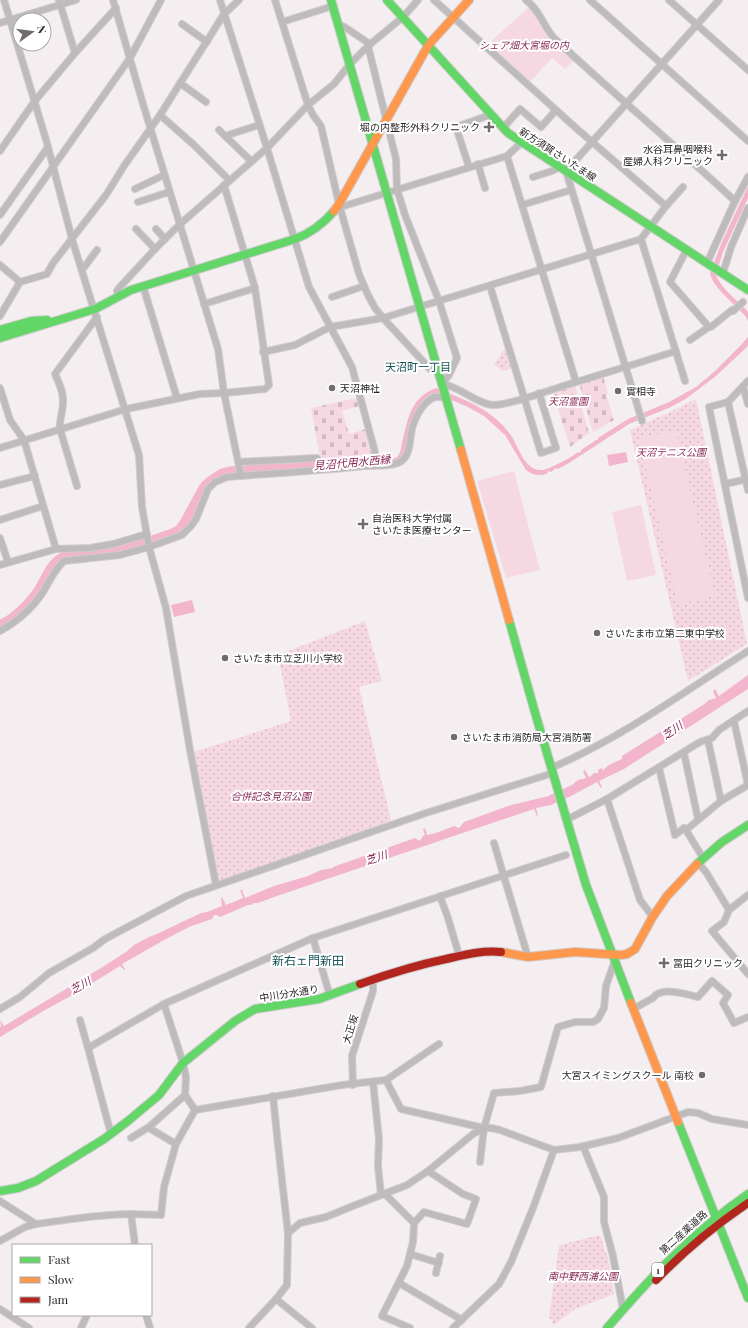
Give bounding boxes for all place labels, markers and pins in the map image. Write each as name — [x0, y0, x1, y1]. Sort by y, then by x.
place label: 堀の内整形外科クリニック — [360, 120, 480, 134]
marker: 堀の内整形外科クリニック — [483, 121, 495, 133]
place label: 水谷耳鼻咽喉科 産婦人科クリニック — [623, 142, 713, 168]
marker: 水谷耳鼻咽喉科 産婦人科クリニック — [716, 149, 728, 161]
place label: 天沼神社 — [340, 381, 380, 395]
marker: 天沼神社 — [327, 383, 337, 393]
place label: 實相寺 — [626, 384, 656, 398]
marker: 實相寺 — [613, 386, 623, 396]
place label: 自治医科大学付属 さいたま医療センター — [372, 511, 472, 537]
marker: 自治医科大学付属 さいたま医療センター — [357, 518, 369, 530]
place label: さいたま市立第二東中学校 — [605, 626, 725, 640]
marker: さいたま市立第二東中学校 — [592, 628, 602, 638]
place label: さいたま市立芝川小学校 — [233, 651, 343, 665]
marker: さいたま市立芝川小学校 — [220, 653, 230, 663]
place label: さいたま市消防局大宮消防署 — [462, 730, 592, 744]
marker: さいたま市消防局大宮消防署 — [449, 732, 459, 742]
place label: 冨田クリニック — [673, 956, 743, 970]
marker: 冨田クリニック — [658, 957, 670, 969]
place label: 大宮スイミングスクール 南校 — [562, 1068, 694, 1082]
marker: 大宮スイミングスクール 南校 — [697, 1070, 707, 1080]

